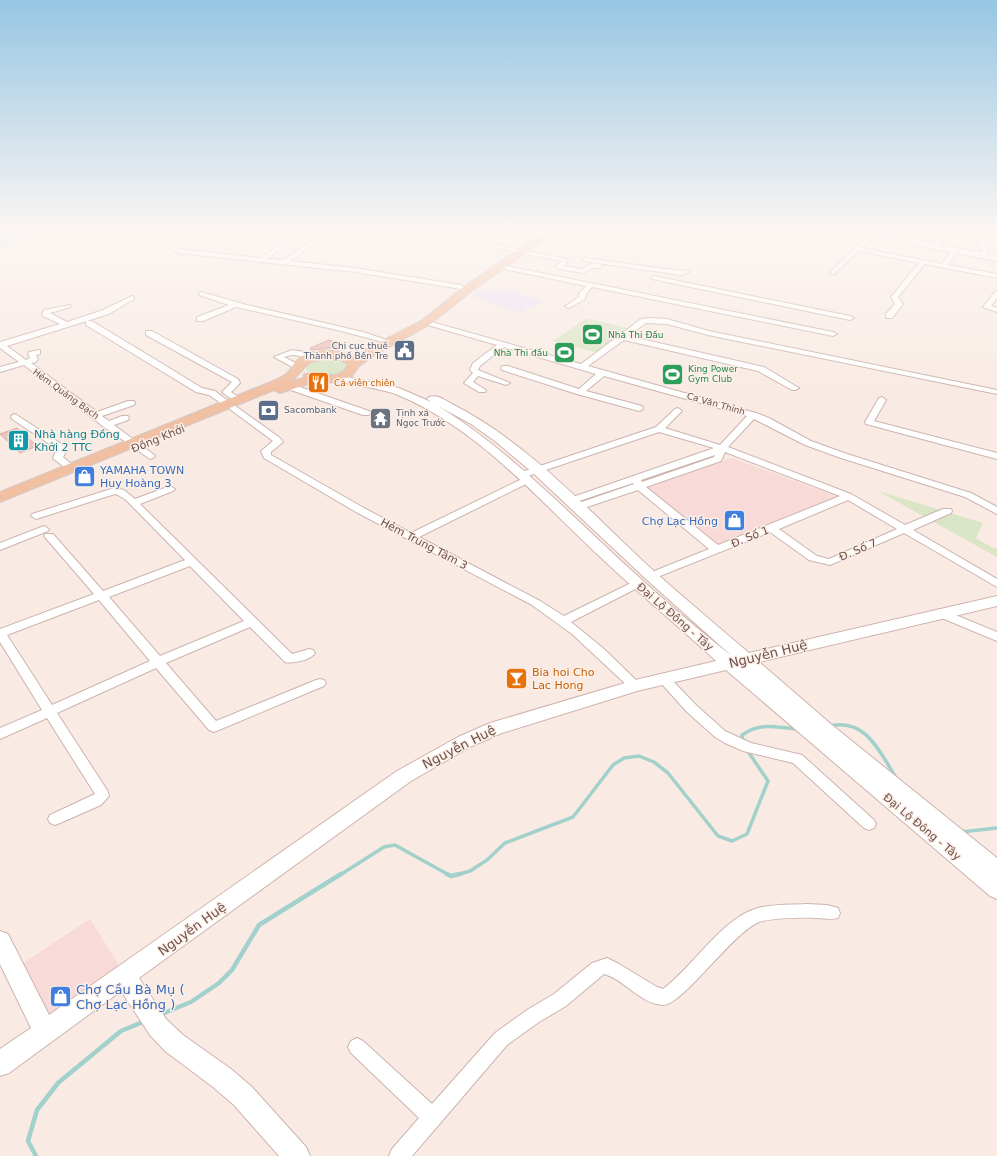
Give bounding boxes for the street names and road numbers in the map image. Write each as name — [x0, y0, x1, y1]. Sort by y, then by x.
street label: Hẻm Quảng Bạch — [31, 367, 101, 422]
street label: Ca Văn Thỉnh — [686, 391, 746, 417]
street label: Đồng Khởi — [129, 422, 187, 456]
street label: Hẻm Trung Tâm 3 — [378, 516, 470, 572]
street label: Đ. Số 1 — [729, 524, 771, 550]
street label: Đ. Số 7 — [837, 536, 879, 564]
street label: Đại Lộ Đông - Tây — [634, 580, 716, 654]
street label: Nguyễn Huệ — [727, 637, 809, 671]
street label: Nguyễn Huệ — [420, 722, 498, 772]
street label: Đại Lộ Đông - Tây — [881, 791, 964, 863]
street label: Nguyễn Huệ — [155, 899, 229, 959]

